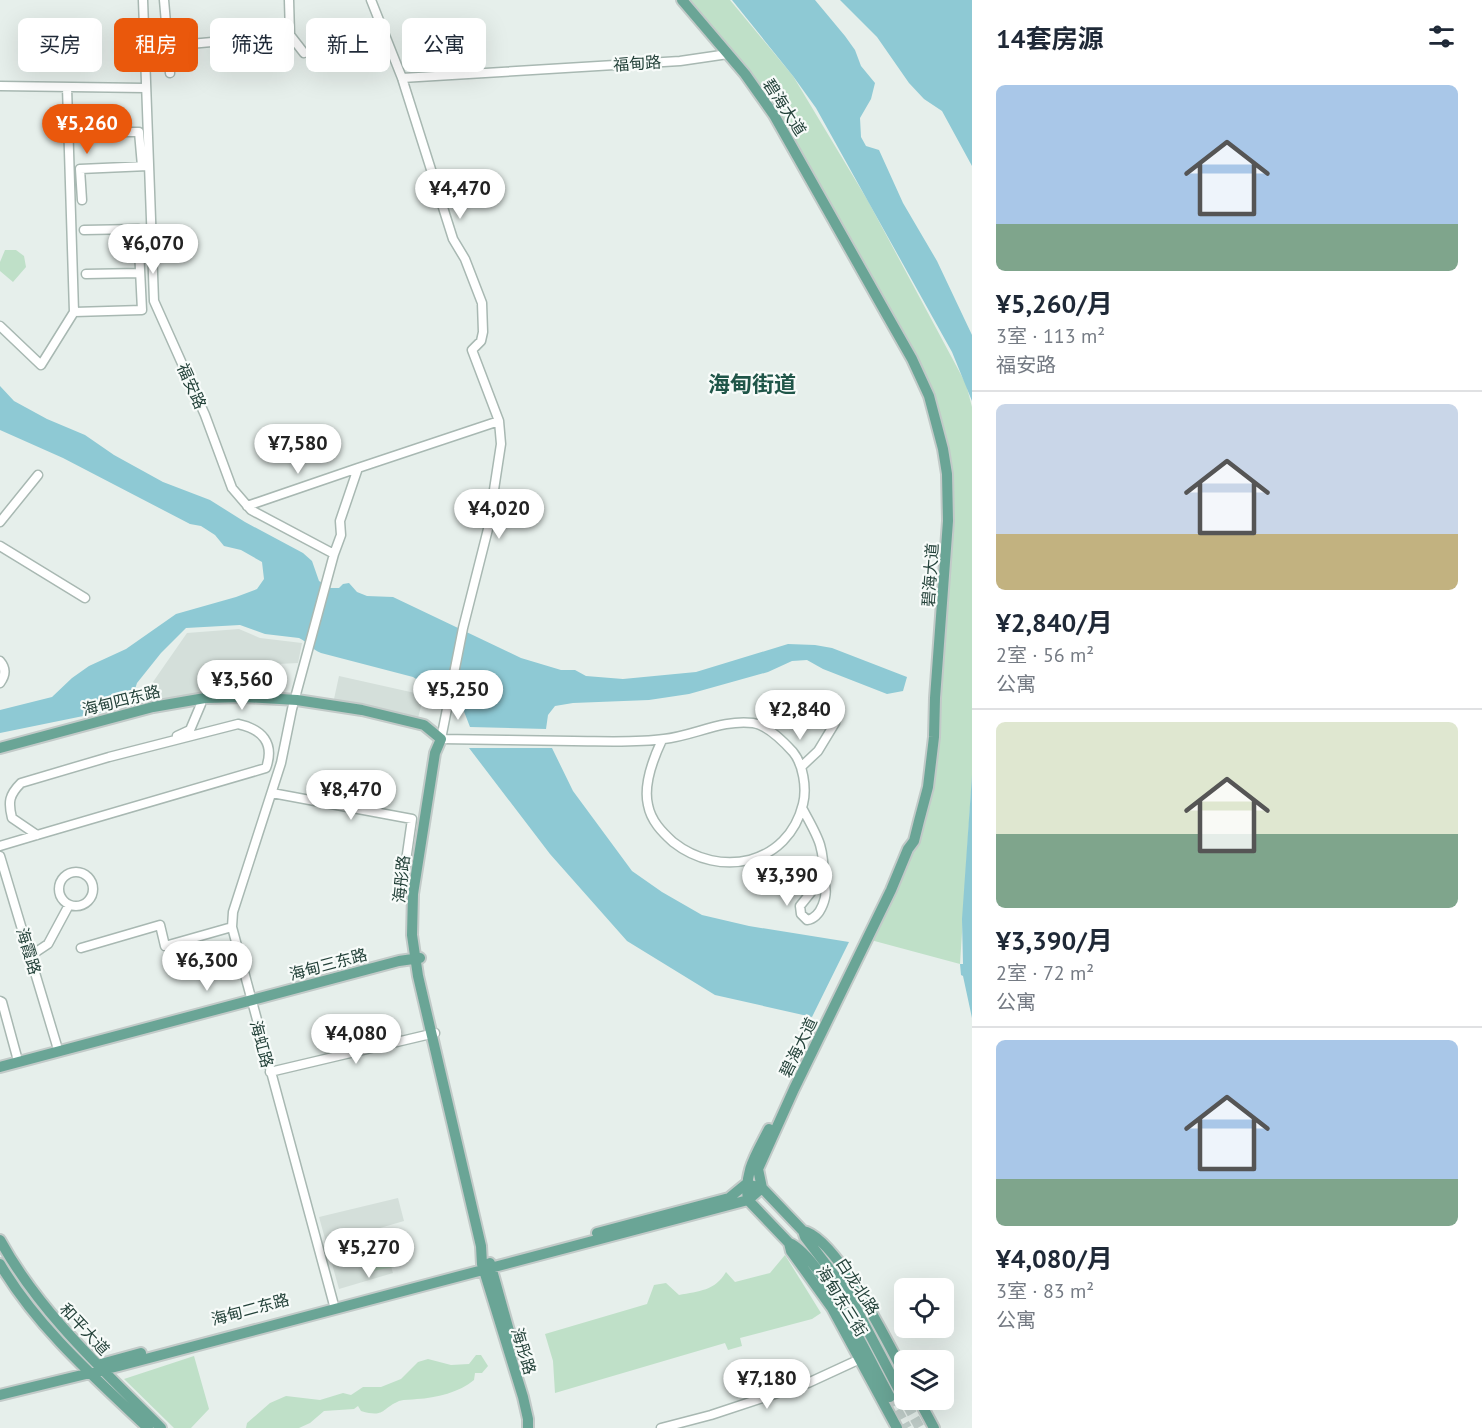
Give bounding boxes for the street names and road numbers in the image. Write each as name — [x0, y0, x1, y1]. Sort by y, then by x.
street label: 福甸路 — [612, 51, 662, 75]
street label: 碧海大道 — [759, 75, 811, 139]
street label: 福安路 — [173, 360, 211, 412]
street label: 碧海大道 — [918, 542, 942, 608]
street label: 海甸四东路 — [80, 681, 162, 719]
street label: 海彤路 — [389, 854, 413, 904]
street label: 海霞路 — [12, 925, 46, 977]
street label: 海甸三东路 — [287, 944, 369, 984]
street label: 碧海大道 — [775, 1014, 821, 1080]
street label: 海虹路 — [246, 1018, 278, 1070]
street label: 白龙北路 — [832, 1254, 884, 1318]
street label: 海甸东三街 — [812, 1262, 872, 1340]
street label: 海甸二东路 — [209, 1289, 291, 1329]
street label: 和平大道 — [56, 1299, 114, 1359]
street label: 海彤路 — [507, 1325, 541, 1377]

